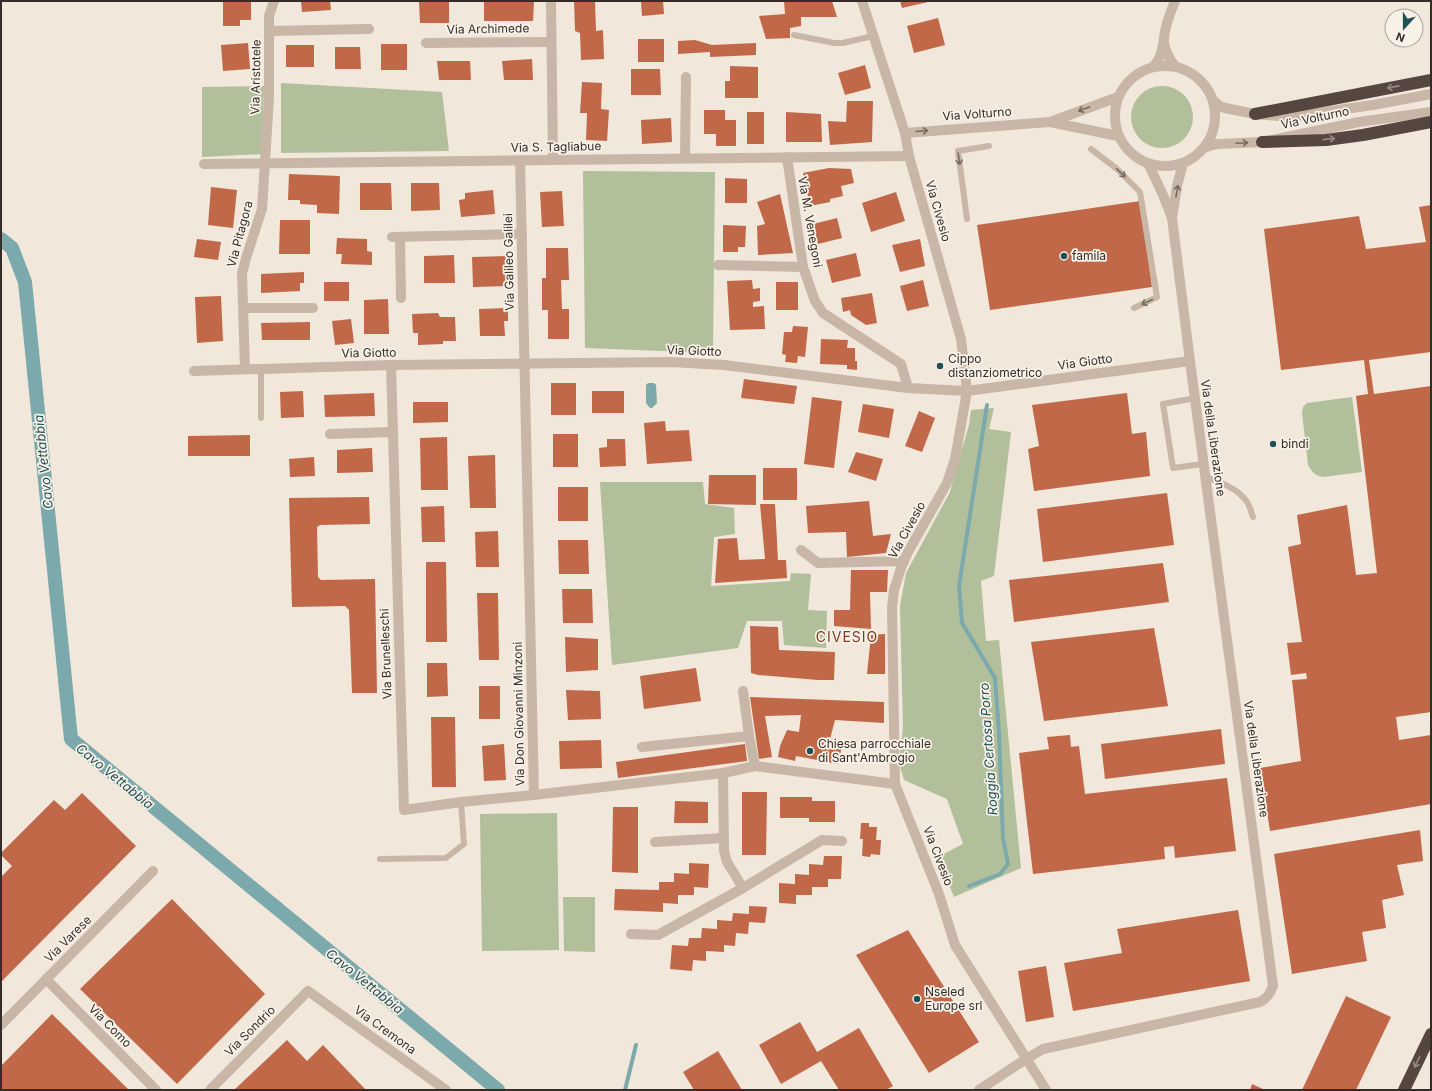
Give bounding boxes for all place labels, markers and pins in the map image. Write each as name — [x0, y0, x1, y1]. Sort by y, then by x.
place label: famila — [1072, 248, 1106, 263]
marker: famila — [1059, 251, 1069, 261]
place label: Cippo distanziometrico — [948, 351, 1042, 380]
marker: Cippo distanziometrico — [935, 361, 945, 371]
place label: bindi — [1281, 436, 1309, 451]
marker: bindi — [1268, 439, 1278, 449]
place label: Chiesa parrocchiale di Sant'Ambrogio — [818, 736, 931, 765]
marker: Chiesa parrocchiale di Sant'Ambrogio — [805, 746, 815, 756]
place label: Nseled Europe srl — [925, 984, 983, 1013]
marker: Nseled Europe srl — [912, 994, 922, 1004]

